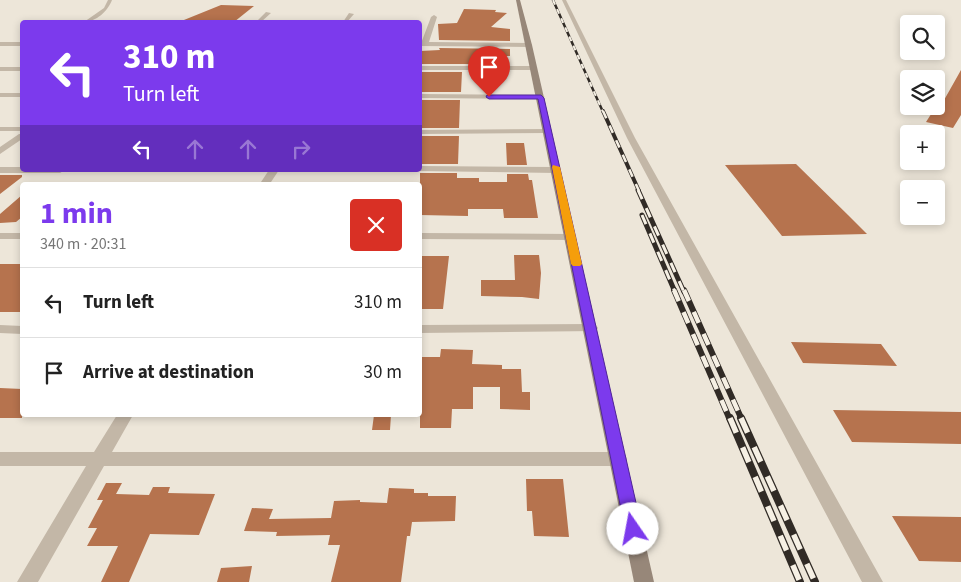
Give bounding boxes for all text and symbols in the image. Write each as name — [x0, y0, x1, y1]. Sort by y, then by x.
map controls — [900, 15, 945, 225]
button: search — [900, 15, 945, 60]
text: 310 m — [123, 32, 215, 82]
icon: left — [40, 40, 105, 105]
pin — [468, 46, 510, 97]
icon: arrive — [475, 53, 503, 81]
button: layers — [900, 70, 945, 115]
text: Turn left — [123, 78, 199, 110]
button: + — [900, 125, 945, 170]
icon: left — [128, 135, 156, 163]
icon: ahead — [181, 135, 209, 163]
icon: ahead — [234, 135, 262, 163]
icon: right — [287, 135, 315, 163]
button: − — [900, 180, 945, 225]
text: 1 min — [40, 192, 113, 235]
button: close — [350, 199, 402, 251]
text: 340 m · 20:31 — [40, 233, 127, 255]
icon: left — [40, 289, 68, 317]
text: Turn left — [83, 289, 154, 316]
text: 310 m — [354, 289, 402, 316]
icon: arrive — [40, 359, 68, 387]
text: Arrive at destination — [83, 359, 254, 386]
text: 30 m — [364, 359, 402, 386]
position arrow — [606, 502, 658, 554]

